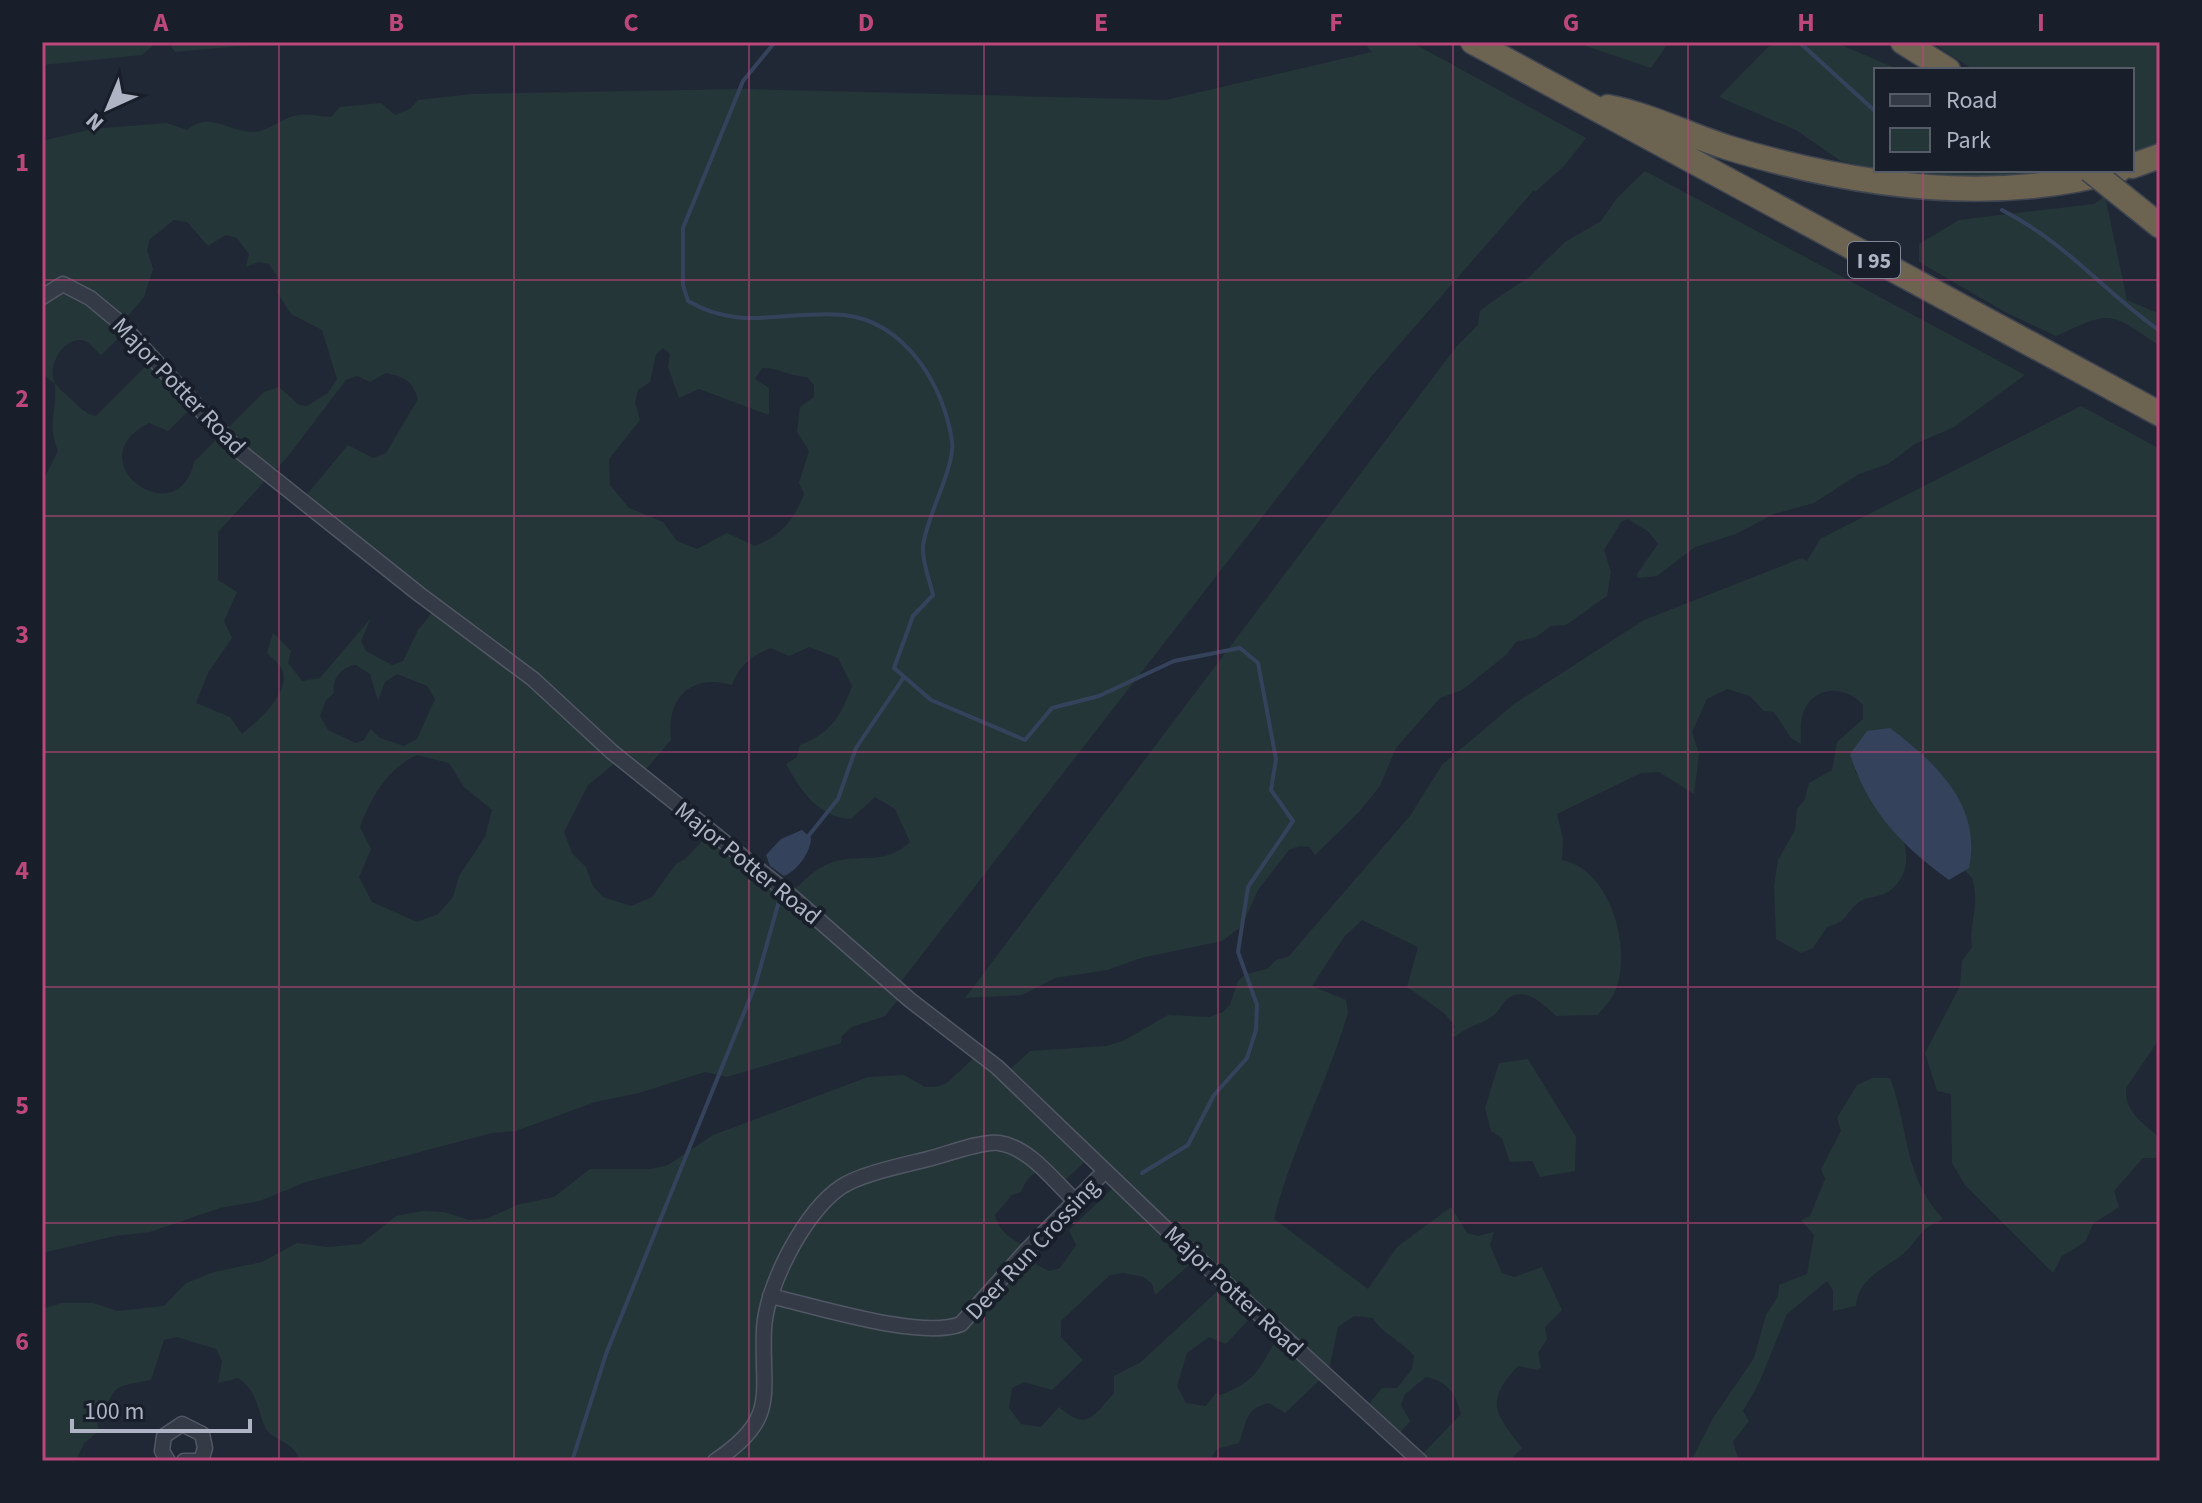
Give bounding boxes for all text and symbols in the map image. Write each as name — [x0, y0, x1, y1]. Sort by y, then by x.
text: A — [153, 4, 170, 41]
text: B — [388, 4, 404, 41]
text: C — [623, 4, 639, 41]
text: D — [858, 4, 874, 41]
text: E — [1094, 4, 1108, 41]
text: F — [1329, 4, 1343, 41]
text: G — [1563, 4, 1579, 41]
text: H — [1797, 4, 1815, 41]
text: I — [2037, 4, 2045, 41]
north arrow — [68, 68, 148, 148]
legend — [1874, 68, 2134, 172]
text: Road — [1946, 83, 1998, 118]
text: N — [78, 105, 111, 138]
text: Park — [1946, 123, 1991, 158]
text: 1 — [15, 144, 29, 181]
road number: I 95 — [1848, 242, 1900, 278]
street label: Major Potter Road — [104, 310, 253, 463]
text: 2 — [15, 380, 29, 417]
text: 3 — [15, 616, 29, 653]
street label: Major Potter Road — [667, 793, 828, 933]
text: 4 — [15, 852, 29, 889]
text: 5 — [15, 1087, 29, 1124]
street label: Deer Run Crossing — [957, 1171, 1107, 1328]
street label: Major Potter Road — [1156, 1217, 1311, 1365]
text: 6 — [15, 1323, 29, 1360]
scale bar — [72, 1383, 250, 1433]
text: 100 m — [84, 1394, 144, 1429]

